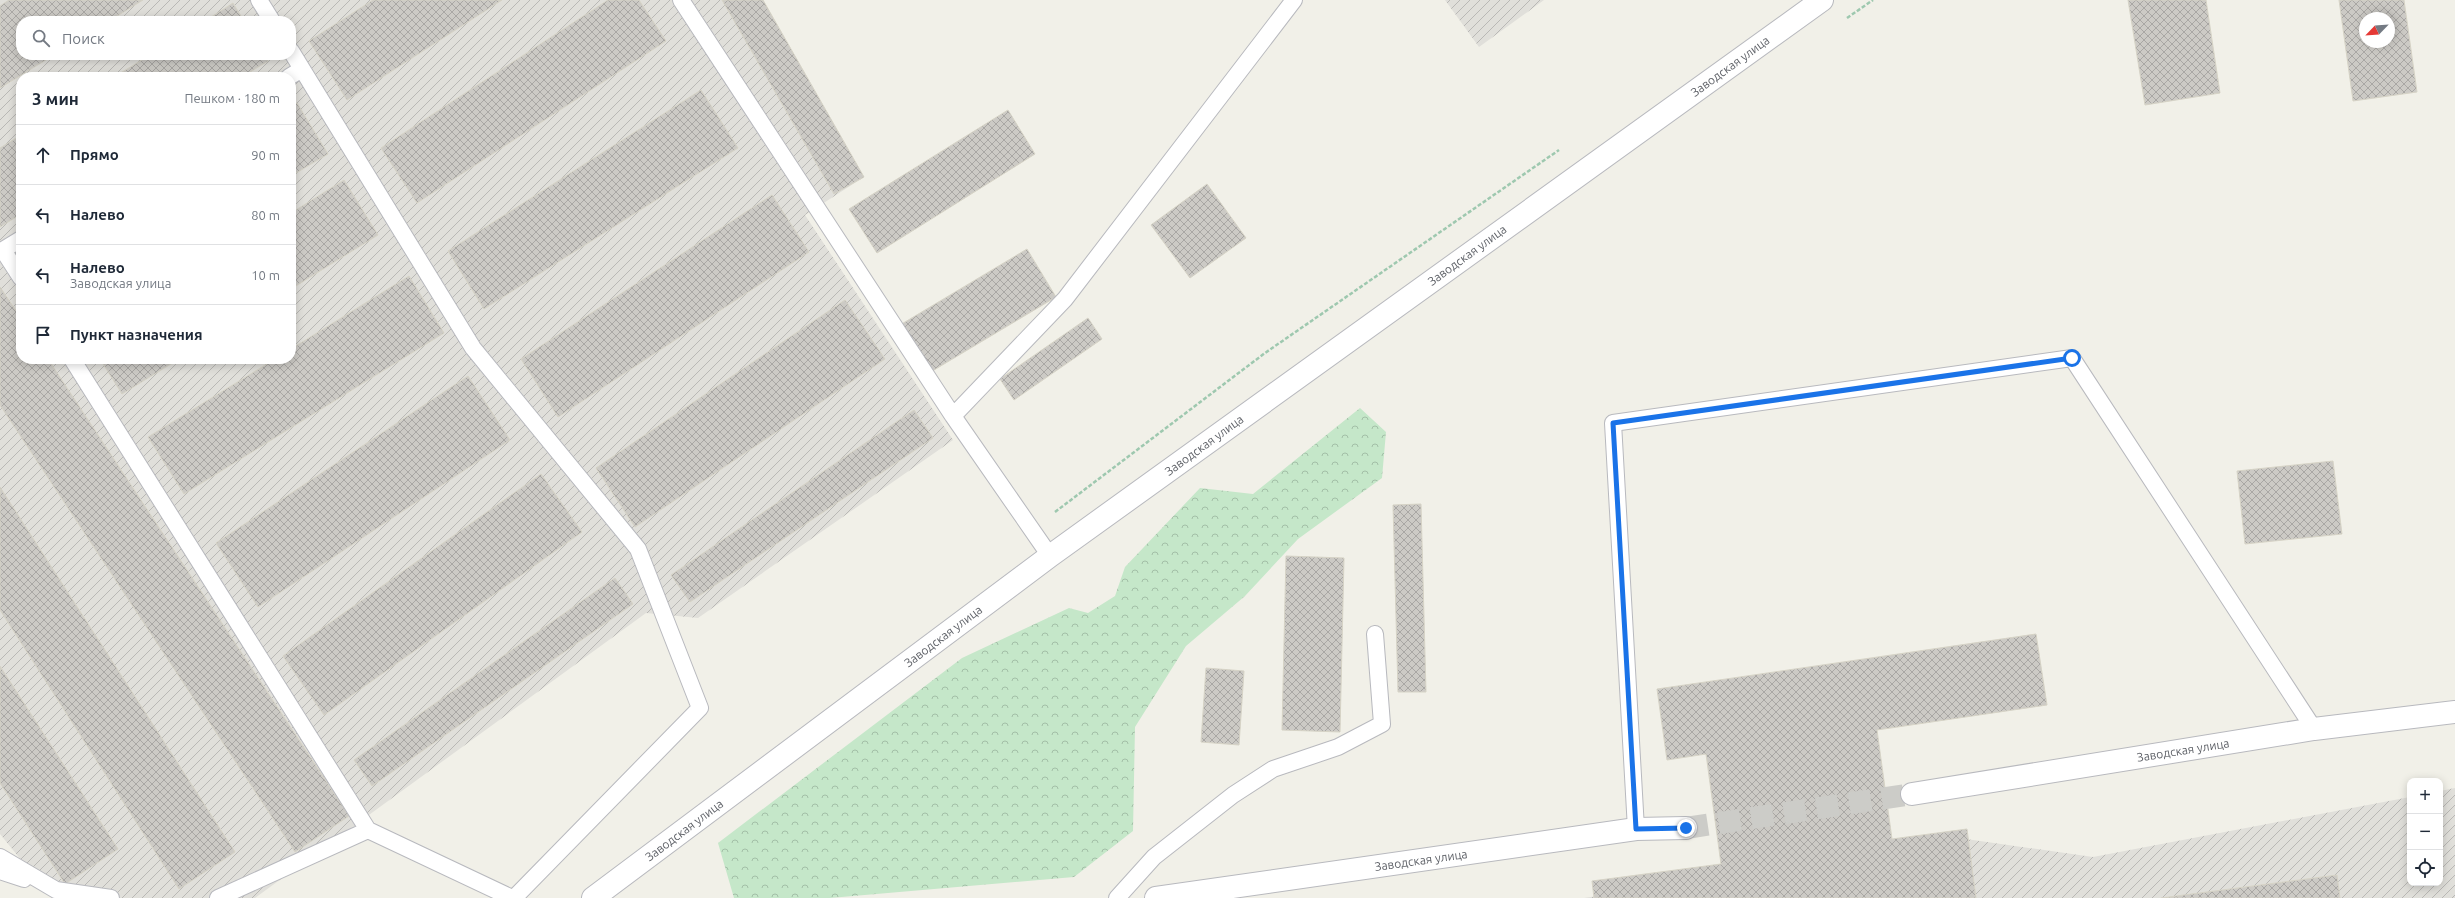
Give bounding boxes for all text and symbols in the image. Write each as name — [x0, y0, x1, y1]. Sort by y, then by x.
north arrow — [2359, 12, 2395, 48]
search box — [16, 16, 296, 60]
icon: search — [30, 27, 52, 49]
text: Поиск — [62, 30, 105, 47]
street label: Заводская улица — [1688, 33, 1772, 99]
text: 3 мин — [32, 89, 79, 108]
text: Пешком · 180 m — [184, 91, 280, 105]
icon: ahead — [32, 144, 54, 166]
text: Прямо — [70, 146, 119, 163]
text: 90 m — [251, 148, 280, 162]
icon: left — [32, 204, 54, 226]
text: Налево — [70, 206, 125, 223]
text: 80 m — [251, 208, 280, 222]
street label: Заводская улица — [1425, 222, 1509, 288]
text: Налево — [70, 259, 125, 276]
icon: left — [32, 264, 54, 286]
text: 10 m — [251, 268, 280, 282]
text: Заводская улица — [70, 276, 171, 290]
icon: arrive — [32, 324, 54, 346]
text: Пункт назначения — [70, 326, 203, 343]
route start — [2063, 349, 2081, 367]
street label: Заводская улица — [1162, 412, 1246, 478]
street label: Заводская улица — [902, 603, 984, 669]
street label: Заводская улица — [2136, 736, 2230, 764]
map controls — [2407, 778, 2443, 886]
button: + — [2407, 778, 2443, 814]
street label: Заводская улица — [643, 797, 725, 863]
button: − — [2407, 814, 2443, 850]
route end — [1677, 819, 1695, 837]
street label: Заводская улица — [1374, 847, 1468, 873]
button: locate — [2407, 850, 2443, 886]

